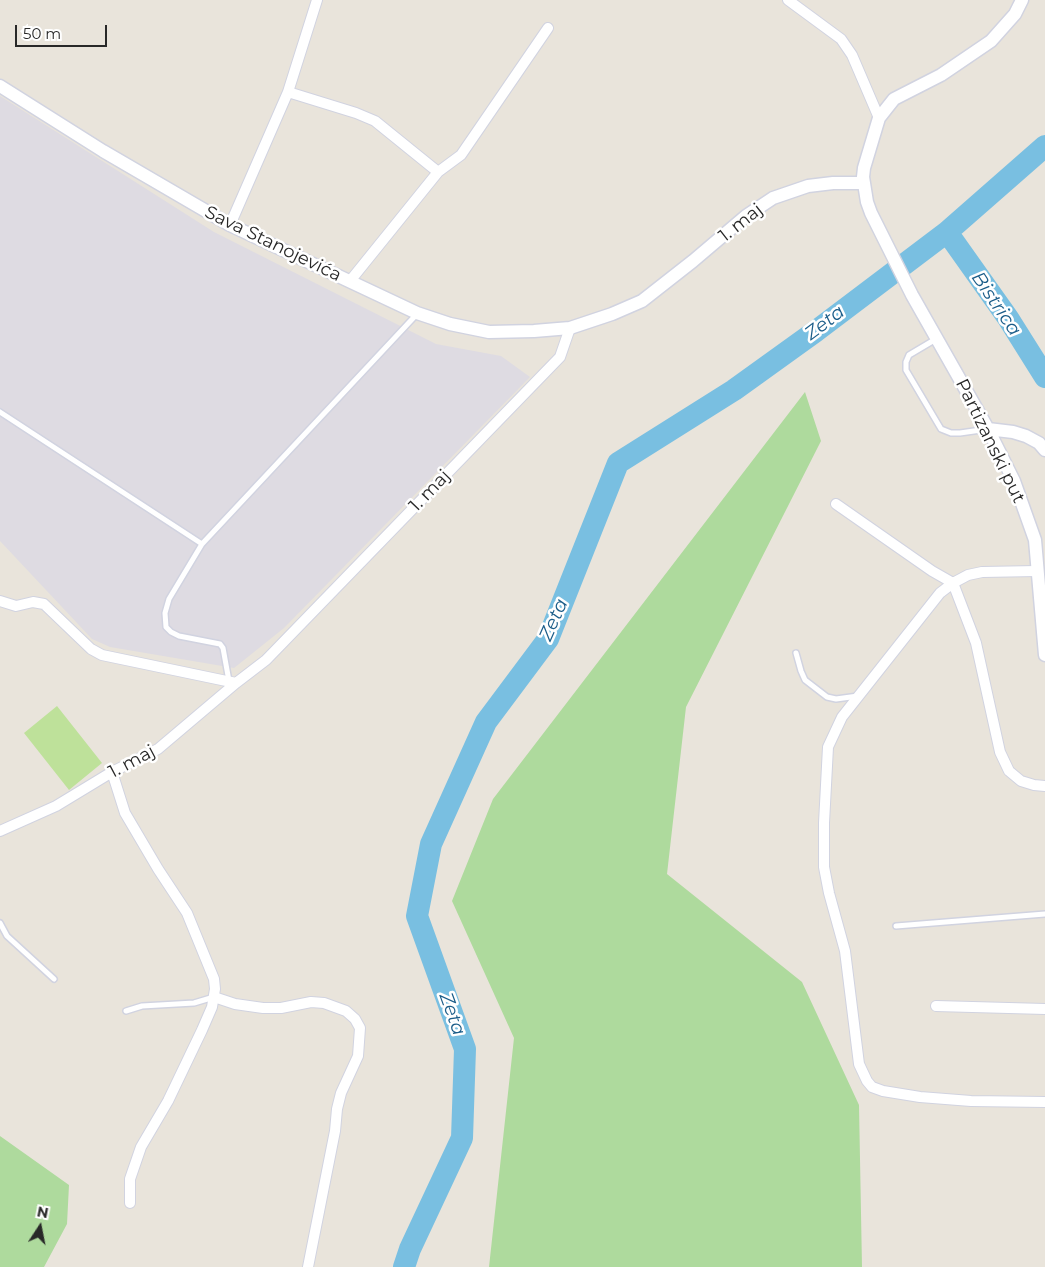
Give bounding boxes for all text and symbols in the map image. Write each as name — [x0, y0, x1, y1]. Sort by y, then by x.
scale bar — [18, 15, 110, 47]
text: 50 m — [23, 24, 61, 43]
street label: 1. maj — [715, 199, 767, 247]
street label: Sava Stanojevića — [201, 202, 345, 286]
water label: Bistrica — [966, 268, 1026, 340]
water label: Zeta — [801, 301, 849, 345]
street label: Partizanski put — [951, 375, 1029, 507]
street label: 1. maj — [405, 466, 455, 516]
water label: Zeta — [535, 595, 573, 645]
street label: 1. maj — [105, 741, 159, 783]
water label: Zeta — [434, 990, 470, 1038]
north arrow — [15, 1202, 65, 1252]
text: N — [36, 1202, 50, 1222]

